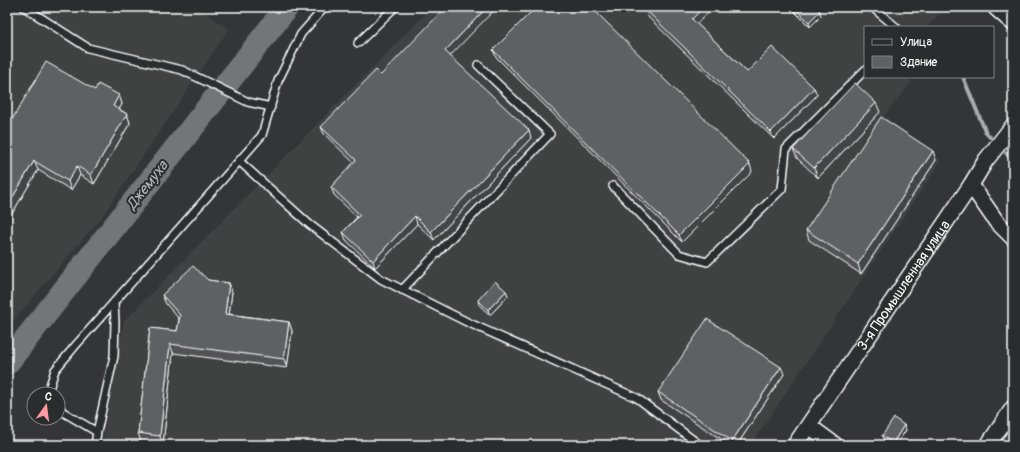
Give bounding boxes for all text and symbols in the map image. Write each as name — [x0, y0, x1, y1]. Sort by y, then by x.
legend — [864, 26, 994, 78]
text: Улица — [900, 35, 932, 50]
text: Здание — [900, 55, 937, 70]
water label: Джемуха — [122, 156, 173, 214]
street label: 3-я Промышленная улица — [854, 217, 954, 354]
north arrow — [26, 386, 66, 426]
text: С — [43, 390, 53, 404]

